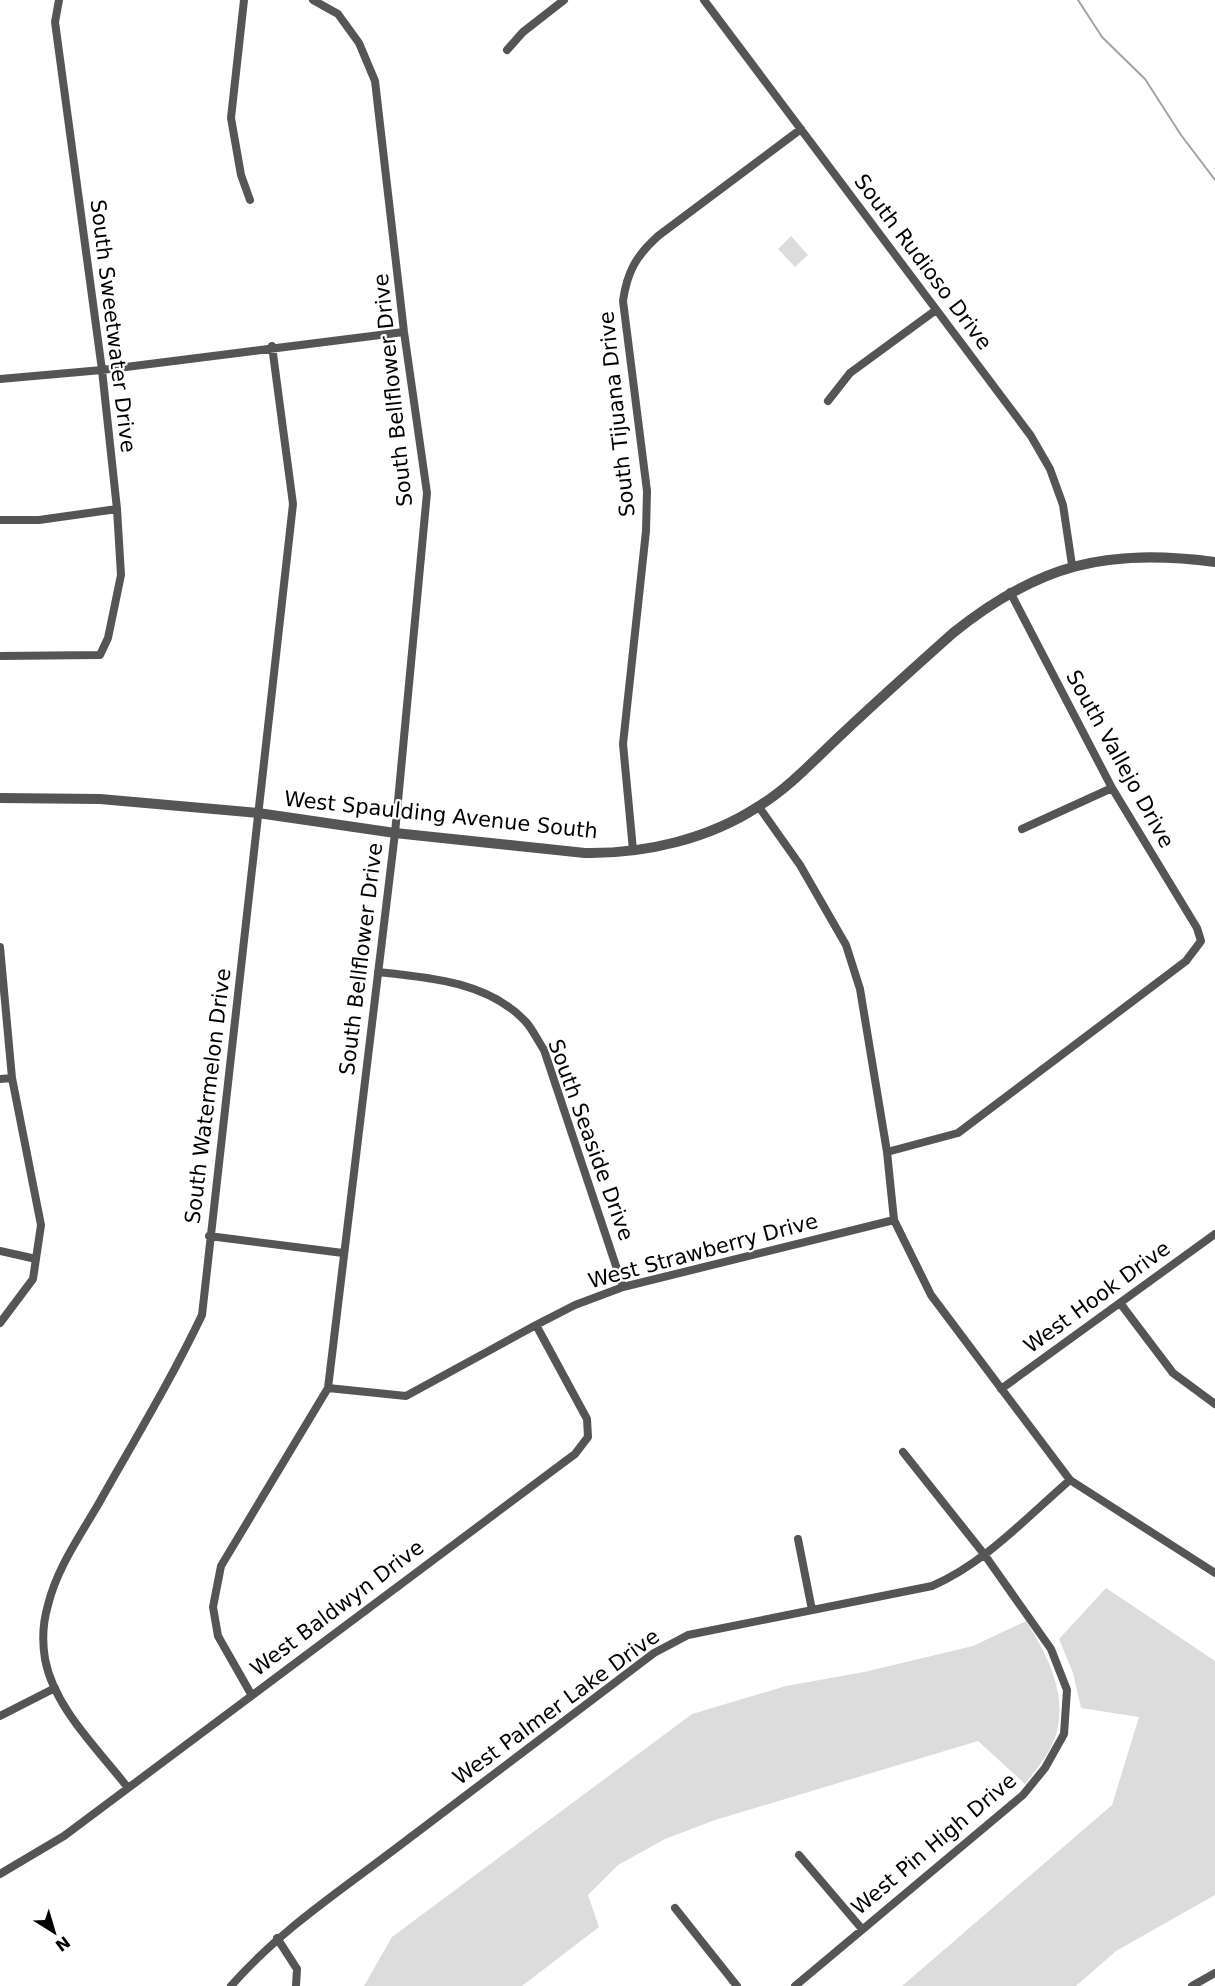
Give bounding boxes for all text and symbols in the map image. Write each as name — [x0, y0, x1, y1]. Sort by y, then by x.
street label: South Rudioso Drive — [849, 170, 997, 354]
street label: South Sweetwater Drive — [86, 198, 140, 454]
street label: South Bellflower Drive — [369, 272, 417, 508]
street label: South Tijuana Drive — [594, 310, 640, 518]
street label: South Vallejo Drive — [1061, 666, 1179, 852]
street label: West Spaulding Avenue South — [283, 787, 599, 843]
street label: South Bellflower Drive — [335, 841, 387, 1077]
street label: South Watermelon Drive — [180, 967, 236, 1225]
street label: South Seaside Drive — [543, 1036, 639, 1244]
street label: West Strawberry Drive — [586, 1209, 820, 1293]
street label: West Hook Drive — [1019, 1236, 1175, 1358]
street label: West Baldwyn Drive — [246, 1535, 428, 1681]
street label: West Palmer Lake Drive — [448, 1624, 664, 1790]
street label: West Pin High Drive — [847, 1768, 1021, 1920]
north arrow — [24, 1902, 84, 1962]
text: N — [52, 1932, 74, 1955]

